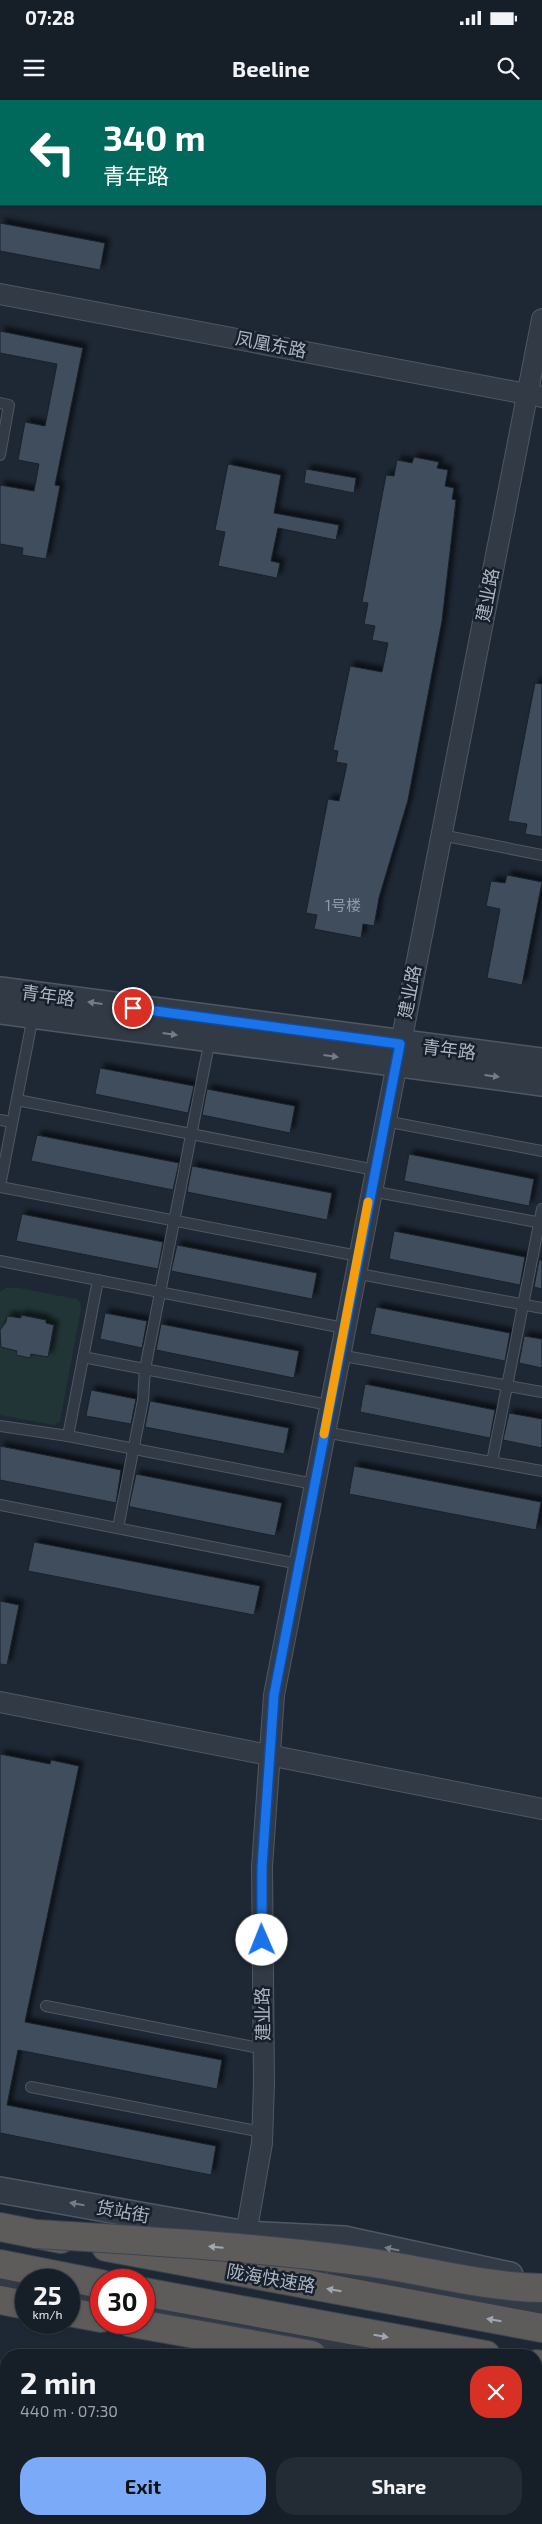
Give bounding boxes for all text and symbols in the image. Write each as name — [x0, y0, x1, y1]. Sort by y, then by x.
text: 07:28 — [25, 6, 75, 29]
icon: menu — [20, 54, 48, 82]
icon: search — [494, 54, 522, 82]
text: Beeline — [232, 55, 310, 81]
text: 340 m — [103, 116, 206, 158]
icon: left — [20, 120, 85, 185]
text: 青年路 — [103, 162, 169, 188]
street label: 凤凰东路 — [234, 326, 309, 362]
street label: 建业路 — [471, 566, 503, 623]
house number: 1号楼 — [325, 896, 361, 914]
street label: 建业路 — [393, 963, 425, 1020]
street label: 青年路 — [20, 980, 76, 1010]
pin — [112, 987, 154, 1029]
icon: arrive — [119, 994, 147, 1022]
one-way arrow — [86, 998, 102, 1006]
one-way arrow — [162, 1030, 178, 1038]
street label: 青年路 — [421, 1035, 477, 1063]
one-way arrow — [323, 1052, 339, 1060]
one-way arrow — [484, 1073, 500, 1081]
position arrow — [235, 1913, 287, 1965]
street label: 建业路 — [251, 1987, 273, 2041]
street label: 货站街 — [95, 2195, 152, 2227]
one-way arrow — [69, 2200, 85, 2208]
one-way arrow — [208, 2243, 224, 2251]
one-way arrow — [383, 2245, 399, 2253]
street label: 陇海快速路 — [225, 2259, 317, 2297]
speed limit sign: 30 — [90, 2269, 155, 2334]
text: 25 — [33, 2280, 62, 2310]
one-way arrow — [326, 2286, 342, 2294]
text: km/h — [33, 2307, 62, 2321]
one-way arrow — [486, 2315, 502, 2323]
one-way arrow — [373, 2332, 389, 2340]
text: 2 min — [20, 2364, 97, 2400]
button: close — [470, 2366, 522, 2418]
text: 440 m · 07:30 — [20, 2401, 118, 2420]
button: Exit — [20, 2457, 266, 2515]
button: Share — [276, 2457, 522, 2515]

